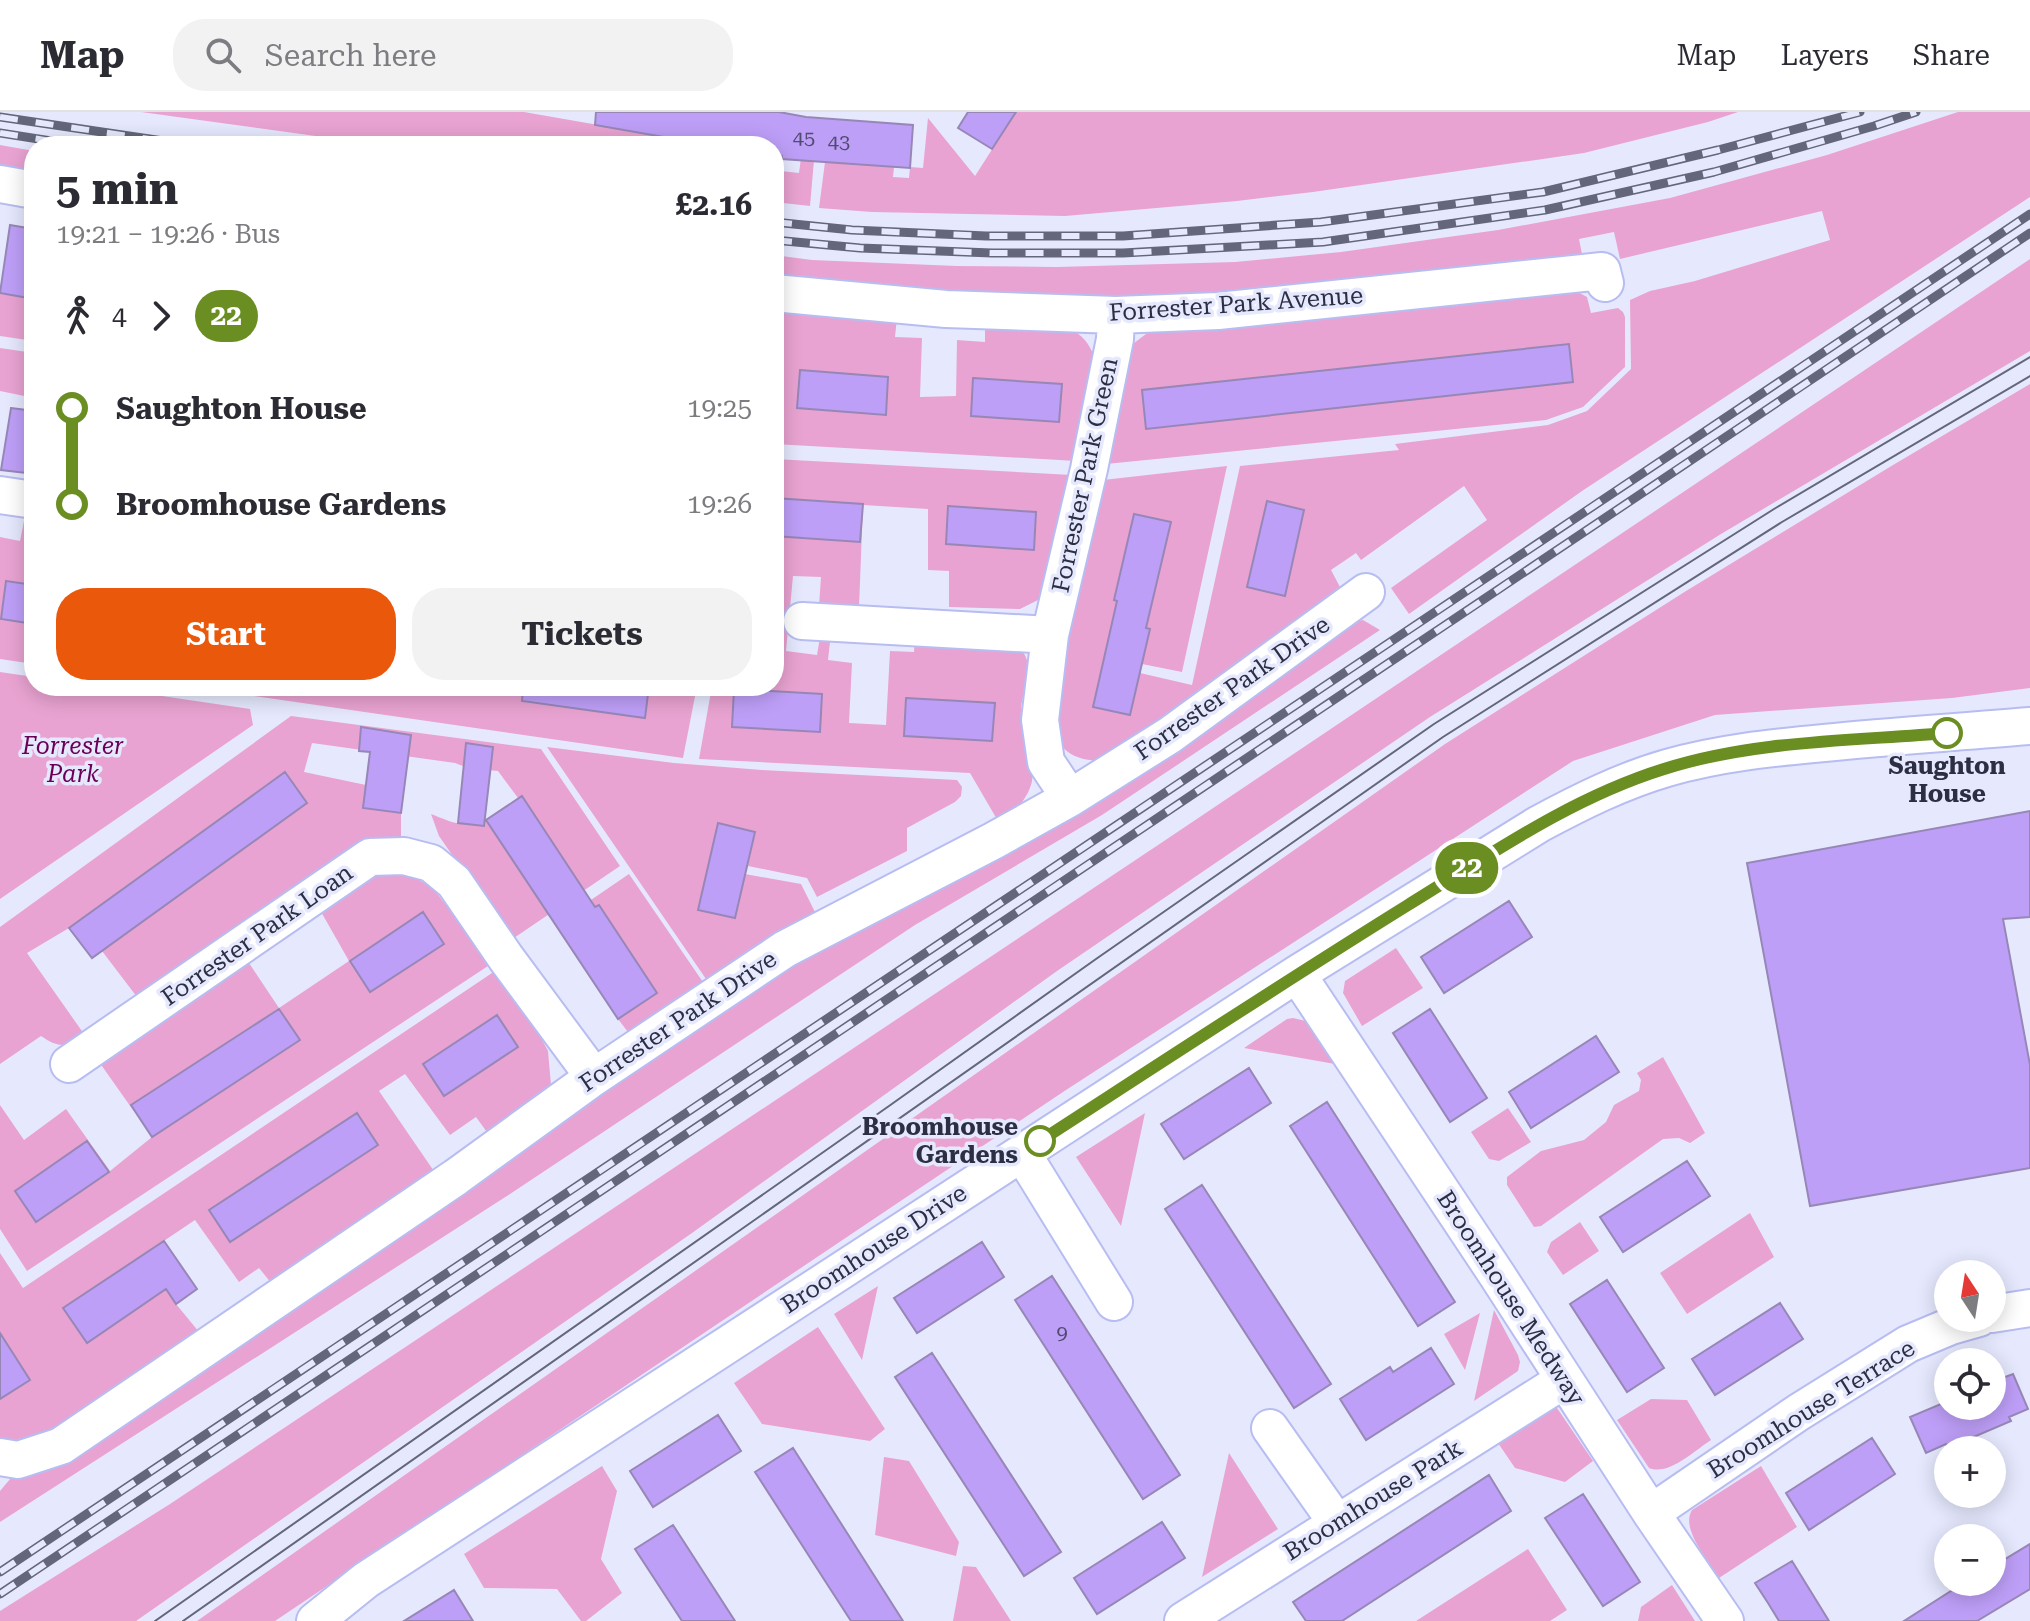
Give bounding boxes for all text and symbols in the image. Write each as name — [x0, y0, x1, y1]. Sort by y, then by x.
search box — [173, 19, 733, 91]
text: Map — [40, 33, 125, 77]
icon: search — [201, 33, 245, 77]
text: Search here — [265, 38, 437, 73]
text: Map — [1677, 39, 1736, 72]
text: Layers — [1780, 39, 1869, 72]
text: Share — [1913, 39, 1990, 72]
house number: 45 — [793, 125, 815, 149]
house number: 43 — [828, 129, 850, 153]
text: 5 min — [56, 163, 178, 215]
text: £2.16 — [675, 187, 752, 222]
text: 19:21 – 19:26 · Bus — [56, 219, 280, 249]
street label: Forrester Park Avenue — [1108, 281, 1364, 327]
icon: walk — [56, 294, 100, 338]
icon: forward — [139, 294, 183, 338]
text: 22 — [211, 299, 242, 332]
text: 4 — [112, 301, 127, 331]
street label: Forrester Park Green — [1046, 355, 1124, 595]
text: Saughton House — [116, 391, 367, 426]
text: 19:25 — [687, 393, 752, 423]
text: Broomhouse Gardens — [116, 487, 446, 522]
text: 19:26 — [687, 489, 752, 519]
button: Start — [56, 588, 396, 680]
button: Tickets — [412, 588, 752, 680]
street label: Forrester Park Drive — [1129, 610, 1335, 766]
marker: Saughton House — [1932, 718, 1962, 748]
park label: Forrester Park — [21, 732, 124, 788]
place label: Saughton House — [1889, 752, 2006, 808]
line badge: 22 — [1431, 842, 1503, 894]
text: 22 — [1451, 851, 1483, 884]
street label: Forrester Park Loan — [156, 858, 358, 1012]
street label: Forrester Park Drive — [574, 945, 782, 1097]
place label: Broomhouse Gardens — [862, 1113, 1018, 1169]
marker: Broomhouse Gardens — [1025, 1126, 1055, 1156]
street label: Broomhouse Drive — [776, 1179, 972, 1319]
street label: Broomhouse Medway — [1431, 1186, 1591, 1411]
north arrow — [1934, 1260, 2006, 1332]
map controls — [1934, 1260, 2006, 1596]
house number: 9 — [1056, 1320, 1068, 1344]
street label: Broomhouse Terrace — [1702, 1334, 1920, 1484]
button: locate — [1934, 1348, 2006, 1420]
street label: Broomhouse Park — [1279, 1434, 1467, 1566]
button: + — [1934, 1436, 2006, 1508]
button: − — [1934, 1524, 2006, 1596]

